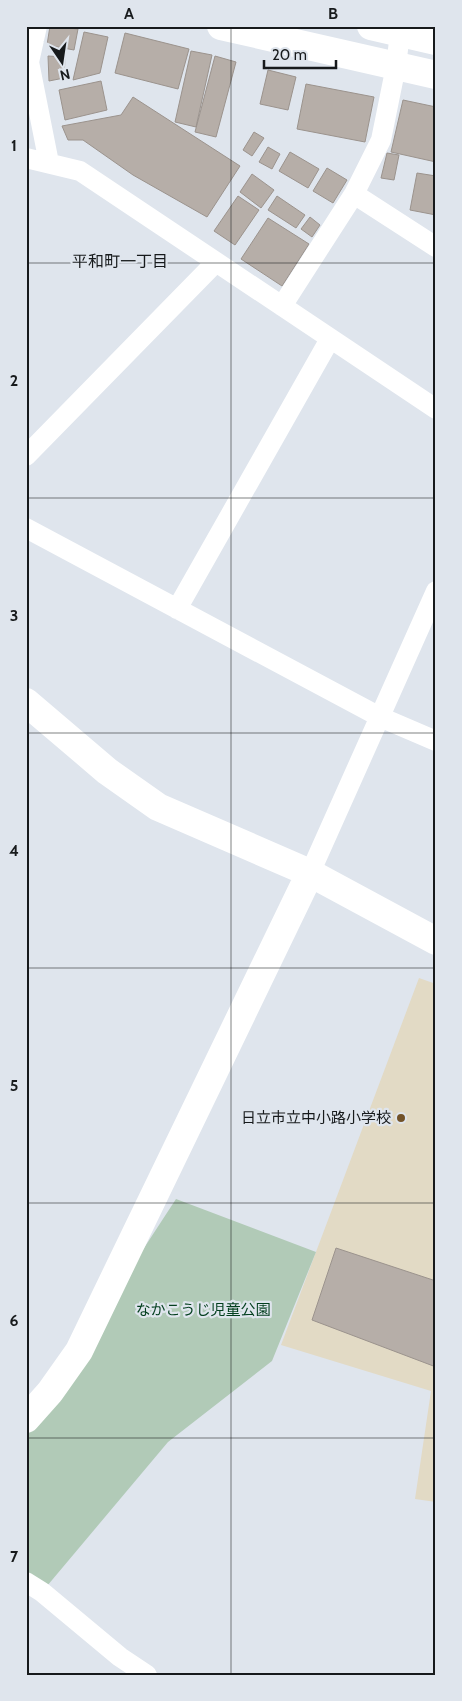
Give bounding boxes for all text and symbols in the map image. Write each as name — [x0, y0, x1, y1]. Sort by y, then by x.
text: A — [124, 4, 134, 23]
text: B — [328, 4, 338, 23]
north arrow — [38, 38, 88, 88]
scale bar — [264, 38, 337, 70]
text: 20 m — [272, 46, 307, 64]
text: N — [58, 65, 72, 85]
text: 1 — [11, 136, 17, 155]
district label: 平和町一丁目 — [72, 252, 168, 271]
text: 2 — [10, 371, 18, 390]
text: 3 — [10, 606, 18, 625]
text: 4 — [9, 841, 19, 860]
text: 5 — [10, 1076, 18, 1095]
place label: 日立市立中小路小学校 — [241, 1109, 391, 1127]
marker: 日立市立中小路小学校 — [395, 1112, 407, 1124]
park label: なかこうじ児童公園 — [135, 1301, 271, 1319]
text: 6 — [10, 1311, 19, 1330]
text: 7 — [10, 1547, 19, 1566]

